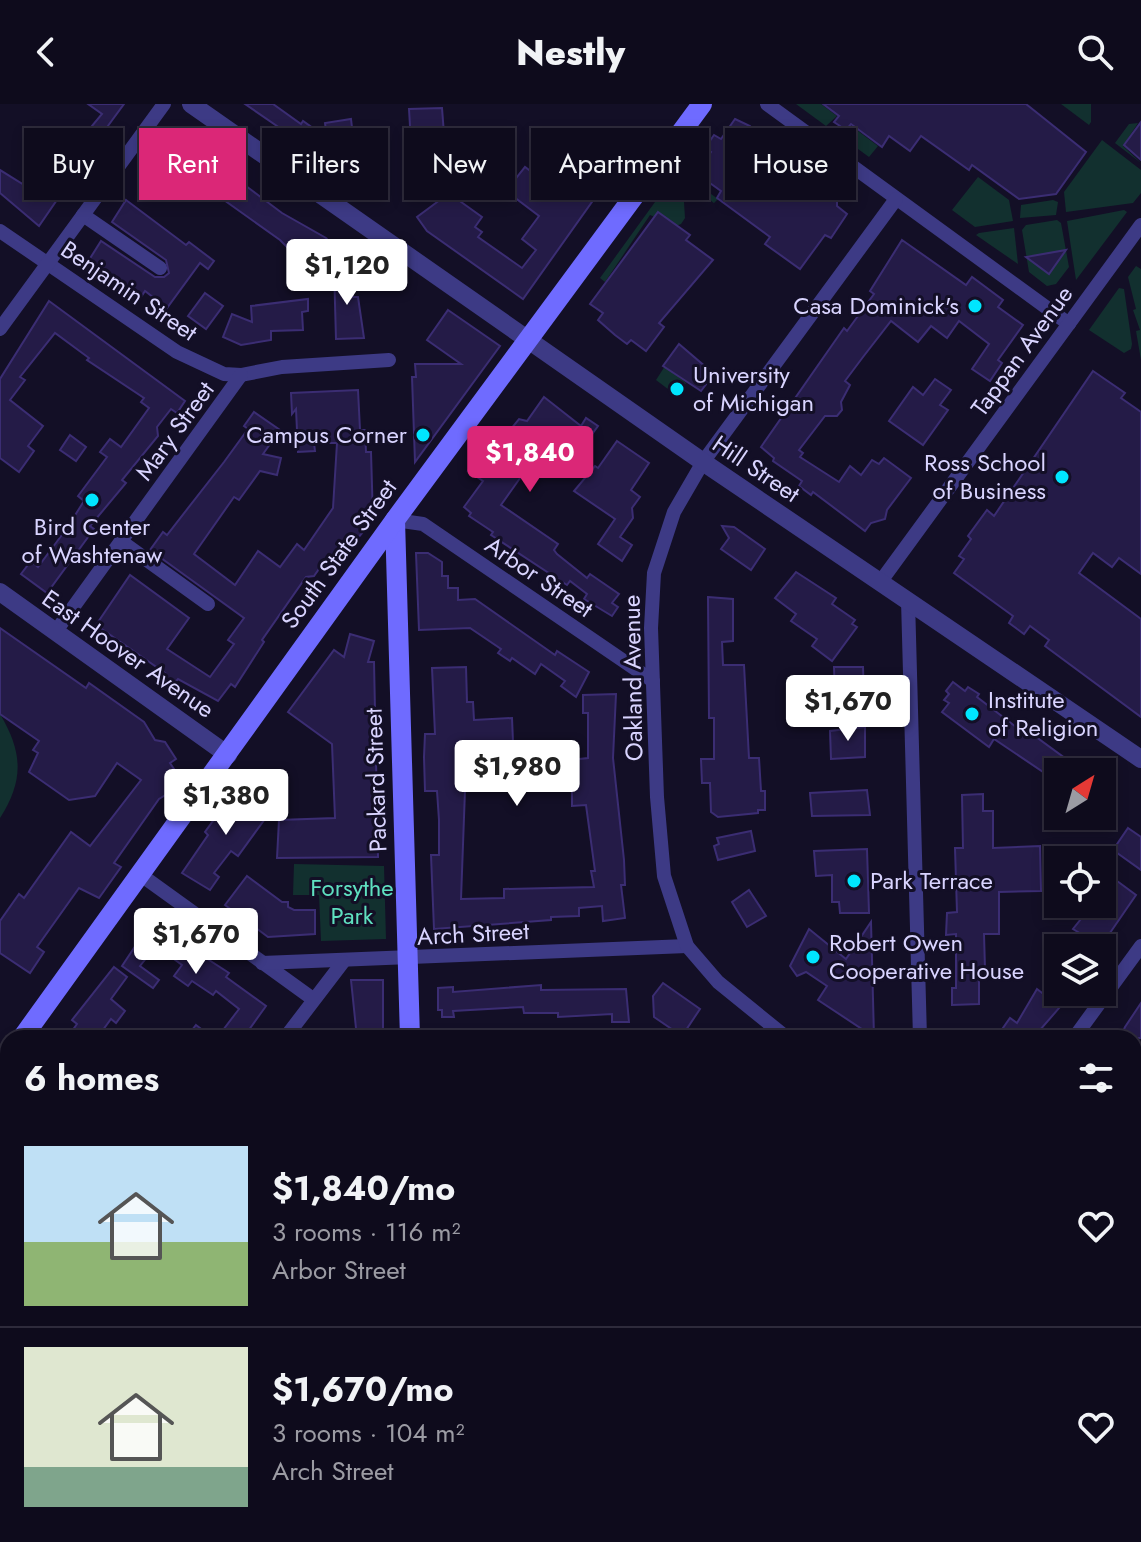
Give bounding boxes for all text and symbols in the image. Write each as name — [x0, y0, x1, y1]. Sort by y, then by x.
text: Nestly — [516, 26, 625, 78]
icon: back — [24, 30, 68, 74]
icon: search — [1073, 30, 1117, 74]
chip: Buy — [24, 128, 123, 200]
chip: Rent — [139, 128, 246, 200]
chip: Filters — [262, 128, 388, 200]
chip: New — [404, 128, 515, 200]
chip: Apartment — [531, 128, 709, 200]
chip: House — [725, 128, 856, 200]
street label: Benjamin Street — [54, 232, 205, 349]
pin: $1,120 — [282, 239, 412, 307]
text: $1,120 — [304, 246, 390, 284]
street label: Tappan Avenue — [962, 278, 1081, 423]
place label: Casa Dominick's — [793, 288, 959, 323]
marker: Casa Dominick's — [966, 297, 984, 315]
place label: University of Michigan — [693, 357, 814, 420]
street label: Mary Street — [127, 374, 223, 487]
marker: University of Michigan — [668, 380, 686, 398]
place label: Campus Corner — [246, 417, 408, 452]
marker: Campus Corner — [414, 426, 432, 444]
pin: $1,840 — [465, 426, 595, 494]
street label: Hill Street — [705, 426, 807, 511]
text: $1,840 — [485, 433, 575, 471]
place label: Ross School of Business — [924, 445, 1046, 508]
marker: Ross School of Business — [1053, 468, 1071, 486]
street label: South State Street — [272, 471, 405, 636]
marker: Bird Center of Washtenaw — [83, 491, 101, 509]
place label: Bird Center of Washtenaw — [22, 509, 163, 572]
street label: Arbor Street — [478, 528, 600, 626]
street label: East Hoover Avenue — [35, 581, 222, 726]
street label: Oakland Avenue — [614, 595, 651, 761]
pin: $1,670 — [783, 675, 913, 743]
text: $1,670 — [804, 682, 892, 720]
place label: Institute of Religion — [988, 682, 1098, 745]
marker: Institute of Religion — [963, 705, 981, 723]
street label: Packard Street — [355, 707, 396, 853]
pin: $1,980 — [452, 740, 582, 808]
text: $1,980 — [473, 747, 561, 785]
north arrow — [1044, 758, 1116, 830]
map controls — [1044, 758, 1116, 1006]
pin: $1,380 — [161, 769, 291, 837]
text: $1,380 — [182, 776, 270, 814]
button: locate — [1044, 846, 1116, 918]
place label: Park Terrace — [870, 863, 993, 898]
park label: Forsythe Park — [310, 870, 394, 933]
marker: Park Terrace — [845, 872, 863, 890]
pin: $1,670 — [131, 908, 261, 976]
street label: Arch Street — [416, 913, 530, 954]
text: $1,670 — [152, 915, 240, 953]
place label: Robert Owen Cooperative House — [829, 925, 1024, 988]
button: layers — [1044, 934, 1116, 1006]
marker: Robert Owen Cooperative House — [804, 948, 822, 966]
text: 6 homes — [24, 1054, 159, 1103]
icon: filters — [1074, 1056, 1118, 1100]
text: $1,840/mo — [272, 1164, 455, 1213]
icon: home — [88, 1178, 184, 1274]
icon: heart — [1074, 1204, 1118, 1248]
text: 3 rooms · 116 m² — [272, 1213, 461, 1251]
text: Arbor Street — [272, 1251, 406, 1289]
text: $1,670/mo — [272, 1365, 453, 1414]
icon: home — [88, 1379, 184, 1475]
icon: heart — [1074, 1405, 1118, 1449]
text: 3 rooms · 104 m² — [272, 1414, 465, 1452]
text: Arch Street — [272, 1452, 394, 1490]

